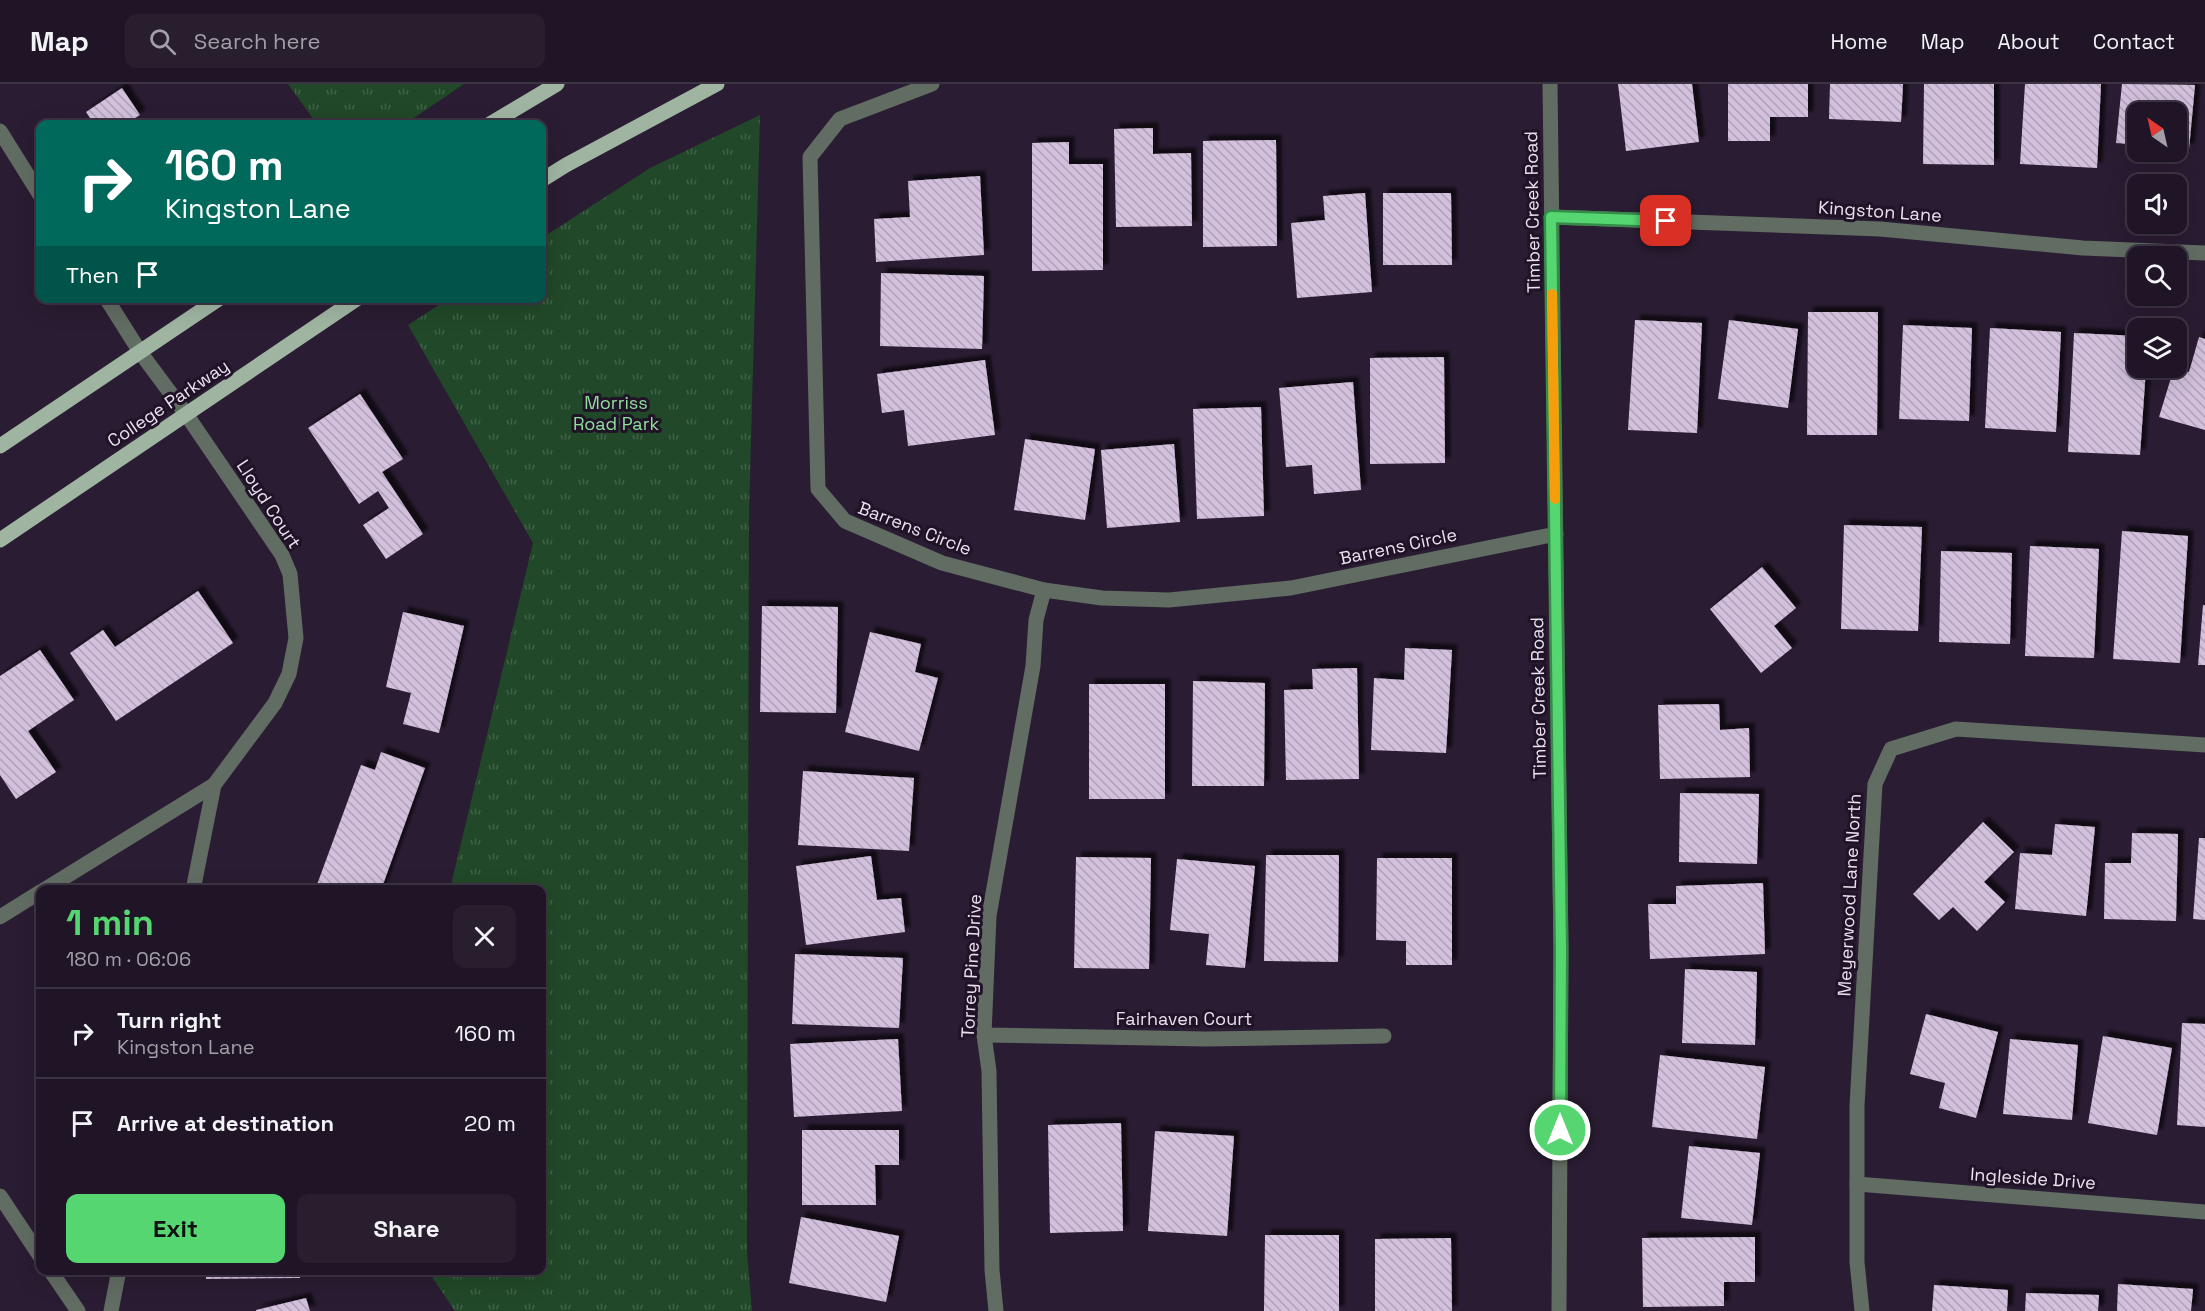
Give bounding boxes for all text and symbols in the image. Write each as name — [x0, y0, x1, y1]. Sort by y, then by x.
search box — [125, 14, 545, 68]
text: Map — [30, 23, 89, 59]
icon: search — [146, 25, 179, 58]
text: Search here — [194, 27, 321, 55]
text: Home — [1830, 28, 1888, 55]
text: Map — [1921, 28, 1965, 55]
text: About — [1998, 28, 2060, 55]
text: Contact — [2093, 28, 2175, 55]
north arrow — [2127, 102, 2187, 162]
map controls — [2127, 102, 2187, 378]
street label: Timber Creek Road — [1519, 131, 1545, 293]
text: 160 m — [165, 139, 284, 192]
icon: right — [66, 144, 144, 222]
button: sound — [2127, 174, 2187, 234]
text: Kingston Lane — [165, 191, 351, 226]
pin — [1640, 195, 1691, 246]
street label: Kingston Lane — [1817, 195, 1943, 227]
icon: arrive — [1649, 204, 1682, 237]
button: search — [2127, 246, 2187, 306]
icon: arrive — [131, 258, 164, 291]
text: Then — [66, 261, 119, 289]
button: layers — [2127, 318, 2187, 378]
street label: College Parkway — [103, 354, 233, 452]
park label: Morriss Road Park — [573, 391, 659, 435]
street label: Lloyd Court — [232, 455, 306, 553]
street label: Barrens Circle — [855, 496, 975, 560]
street label: Barrens Circle — [1337, 522, 1459, 570]
street label: Timber Creek Road — [1525, 617, 1551, 779]
street label: Meyerwood Lane North — [1832, 793, 1866, 997]
street label: Torrey Pine Drive — [956, 893, 986, 1039]
text: 1 min — [66, 900, 154, 946]
button: close — [453, 905, 516, 968]
text: 180 m · 06:06 — [66, 946, 191, 972]
text: Turn right — [117, 1006, 222, 1034]
street label: Fairhaven Court — [1116, 1007, 1252, 1030]
icon: right — [66, 1017, 99, 1050]
text: 160 m — [455, 1019, 516, 1047]
text: Kingston Lane — [117, 1034, 255, 1060]
position arrow — [1528, 1098, 1592, 1162]
icon: arrive — [66, 1107, 99, 1140]
text: Arrive at destination — [117, 1109, 334, 1137]
text: 20 m — [464, 1109, 516, 1137]
street label: Ingleside Drive — [1969, 1162, 2097, 1194]
button: Exit — [66, 1194, 285, 1263]
button: Share — [297, 1194, 516, 1263]

